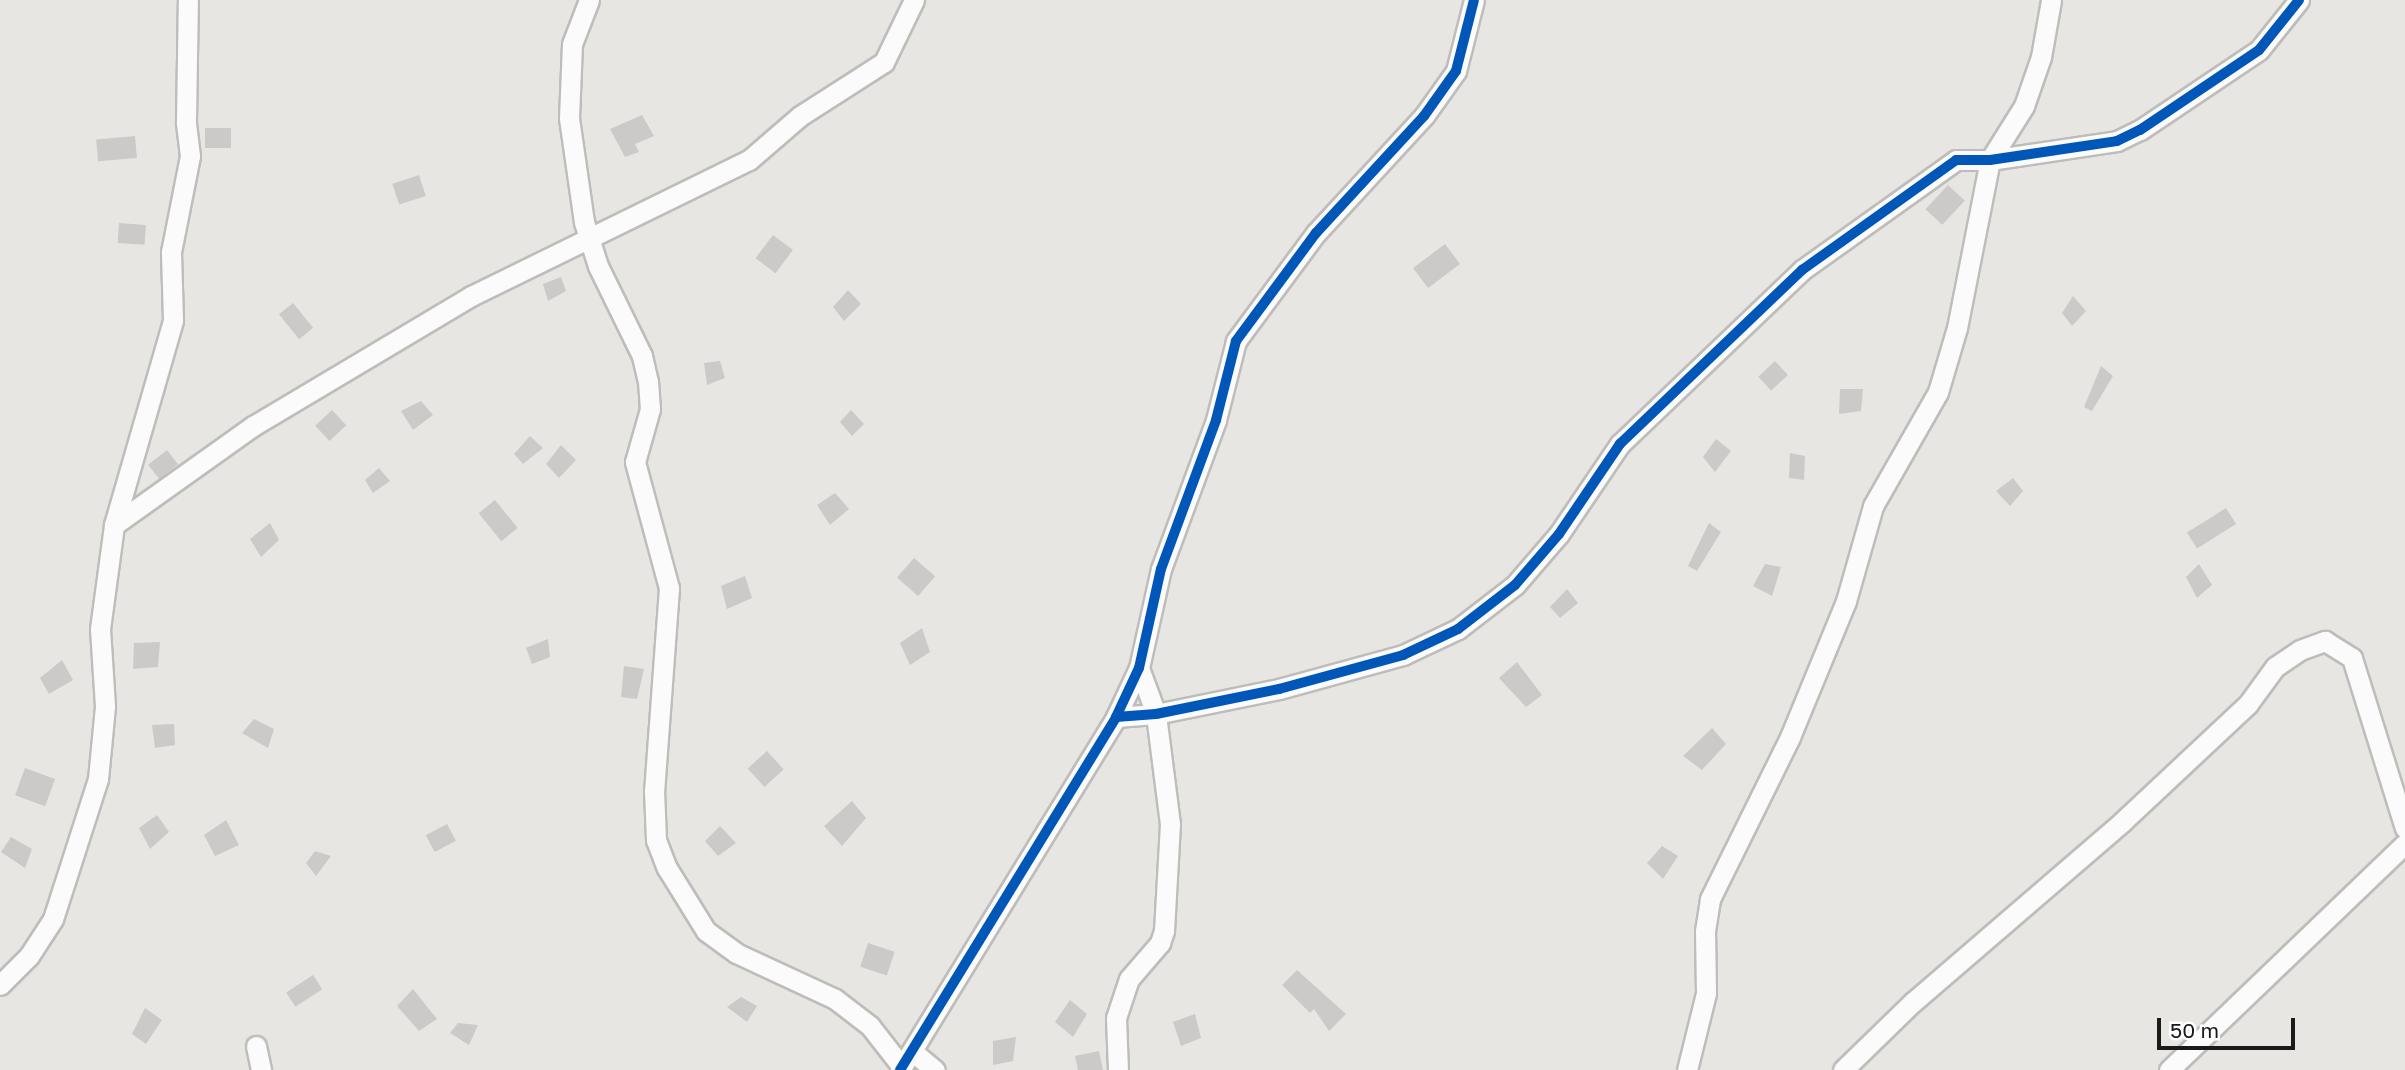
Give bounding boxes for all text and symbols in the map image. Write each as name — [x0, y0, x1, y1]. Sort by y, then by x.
scale bar — [2160, 1004, 2298, 1048]
text: 50 m — [2170, 1017, 2219, 1043]

